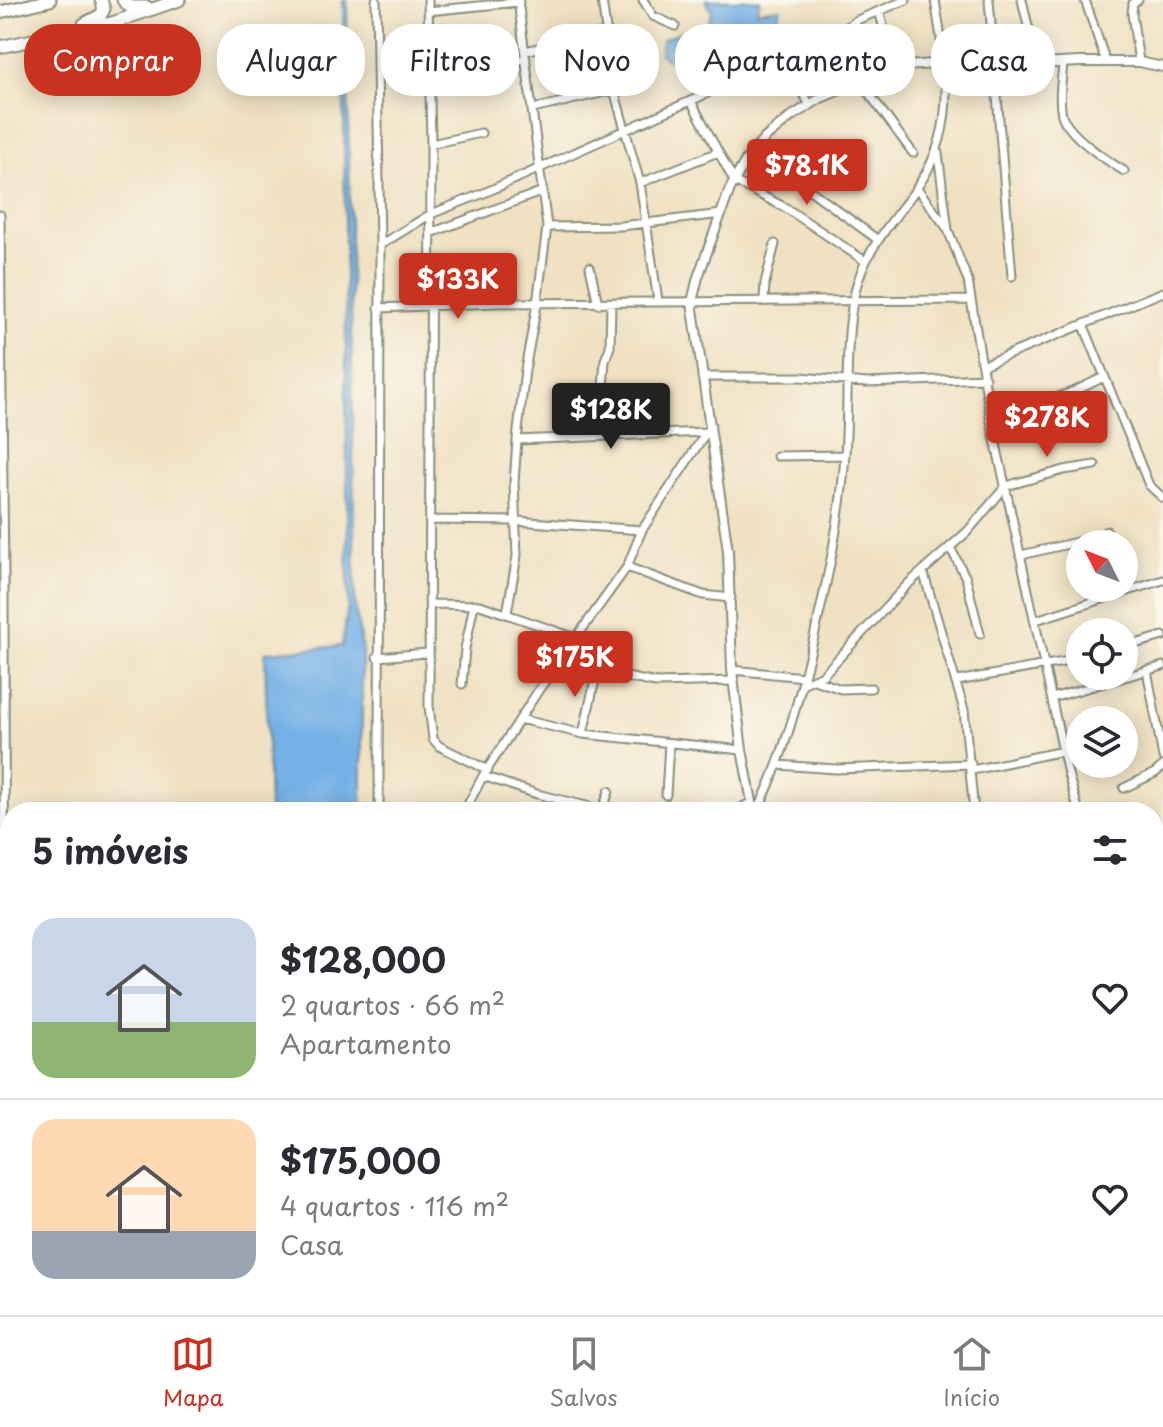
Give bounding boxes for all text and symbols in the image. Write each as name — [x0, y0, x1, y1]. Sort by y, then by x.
chip: Comprar — [24, 24, 201, 96]
chip: Alugar — [217, 24, 365, 96]
chip: Filtros — [381, 24, 519, 96]
chip: Novo — [535, 24, 659, 96]
chip: Apartamento — [675, 24, 915, 96]
chip: Casa — [931, 24, 1055, 96]
pin: $78.1K — [742, 139, 872, 207]
text: $78.1K — [765, 145, 849, 184]
pin: $133K — [402, 253, 514, 321]
text: $133K — [417, 259, 499, 298]
pin: $128K — [555, 383, 667, 451]
text: $128K — [570, 389, 652, 428]
pin: $278K — [991, 391, 1103, 459]
text: $278K — [1004, 397, 1090, 436]
north arrow — [1066, 530, 1138, 602]
map controls — [1066, 530, 1138, 778]
button: locate — [1066, 618, 1138, 690]
pin: $175K — [519, 631, 631, 699]
text: $175K — [536, 637, 614, 676]
button: layers — [1066, 706, 1138, 778]
text: 5 imóveis — [32, 824, 188, 876]
icon: filters — [1088, 828, 1132, 872]
text: $128,000 — [280, 933, 446, 985]
icon: home — [96, 950, 192, 1046]
icon: heart — [1088, 976, 1132, 1020]
text: 2 quartos · 66 m² — [280, 985, 505, 1024]
text: Apartamento — [280, 1024, 451, 1063]
text: $175,000 — [280, 1134, 441, 1186]
icon: home — [96, 1151, 192, 1247]
icon: heart — [1088, 1177, 1132, 1221]
text: 4 quartos · 116 m² — [280, 1186, 509, 1225]
text: Casa — [280, 1225, 343, 1264]
tab: Mapa — [163, 1332, 224, 1413]
tab: Salvos — [550, 1332, 617, 1413]
tab: Início — [943, 1332, 1000, 1413]

